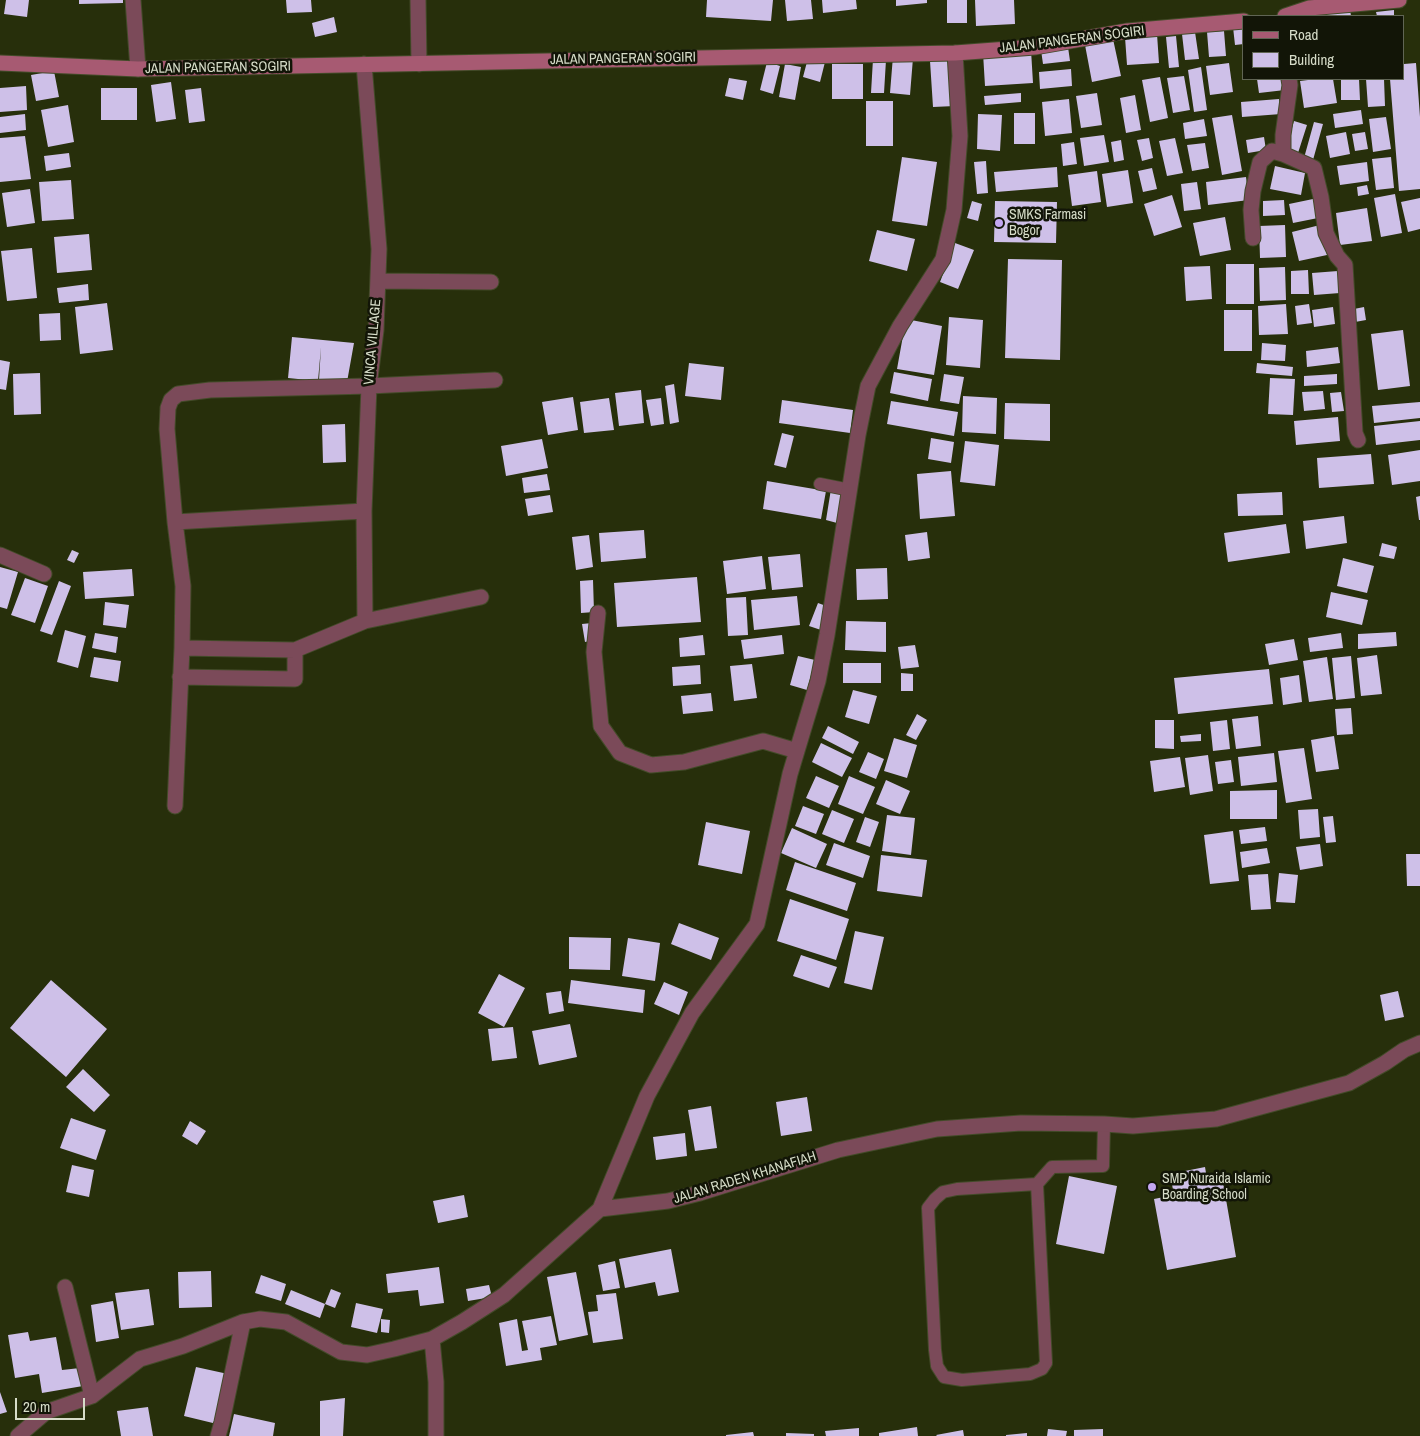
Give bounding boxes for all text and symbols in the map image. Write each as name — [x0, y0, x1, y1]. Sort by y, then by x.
legend — [1242, 15, 1405, 80]
street label: JALAN PANGERAN SOGIRI — [999, 23, 1145, 57]
text: Road — [1289, 24, 1318, 45]
street label: JALAN PANGERAN SOGIRI — [550, 49, 696, 69]
text: Building — [1289, 49, 1334, 70]
street label: JALAN PANGERAN SOGIRI — [145, 58, 291, 78]
place label: SMKS Farmasi Bogor — [1009, 207, 1086, 240]
marker: SMKS Farmasi Bogor — [993, 217, 1005, 229]
street label: VINCA VILLAGE — [361, 298, 385, 386]
street label: JALAN RADEN KHANAFIAH — [672, 1148, 818, 1208]
place label: SMP Nuraida Islamic Boarding School — [1162, 1171, 1270, 1204]
marker: SMP Nuraida Islamic Boarding School — [1146, 1181, 1158, 1193]
scale bar — [18, 1388, 88, 1420]
text: 20 m — [23, 1396, 50, 1417]

